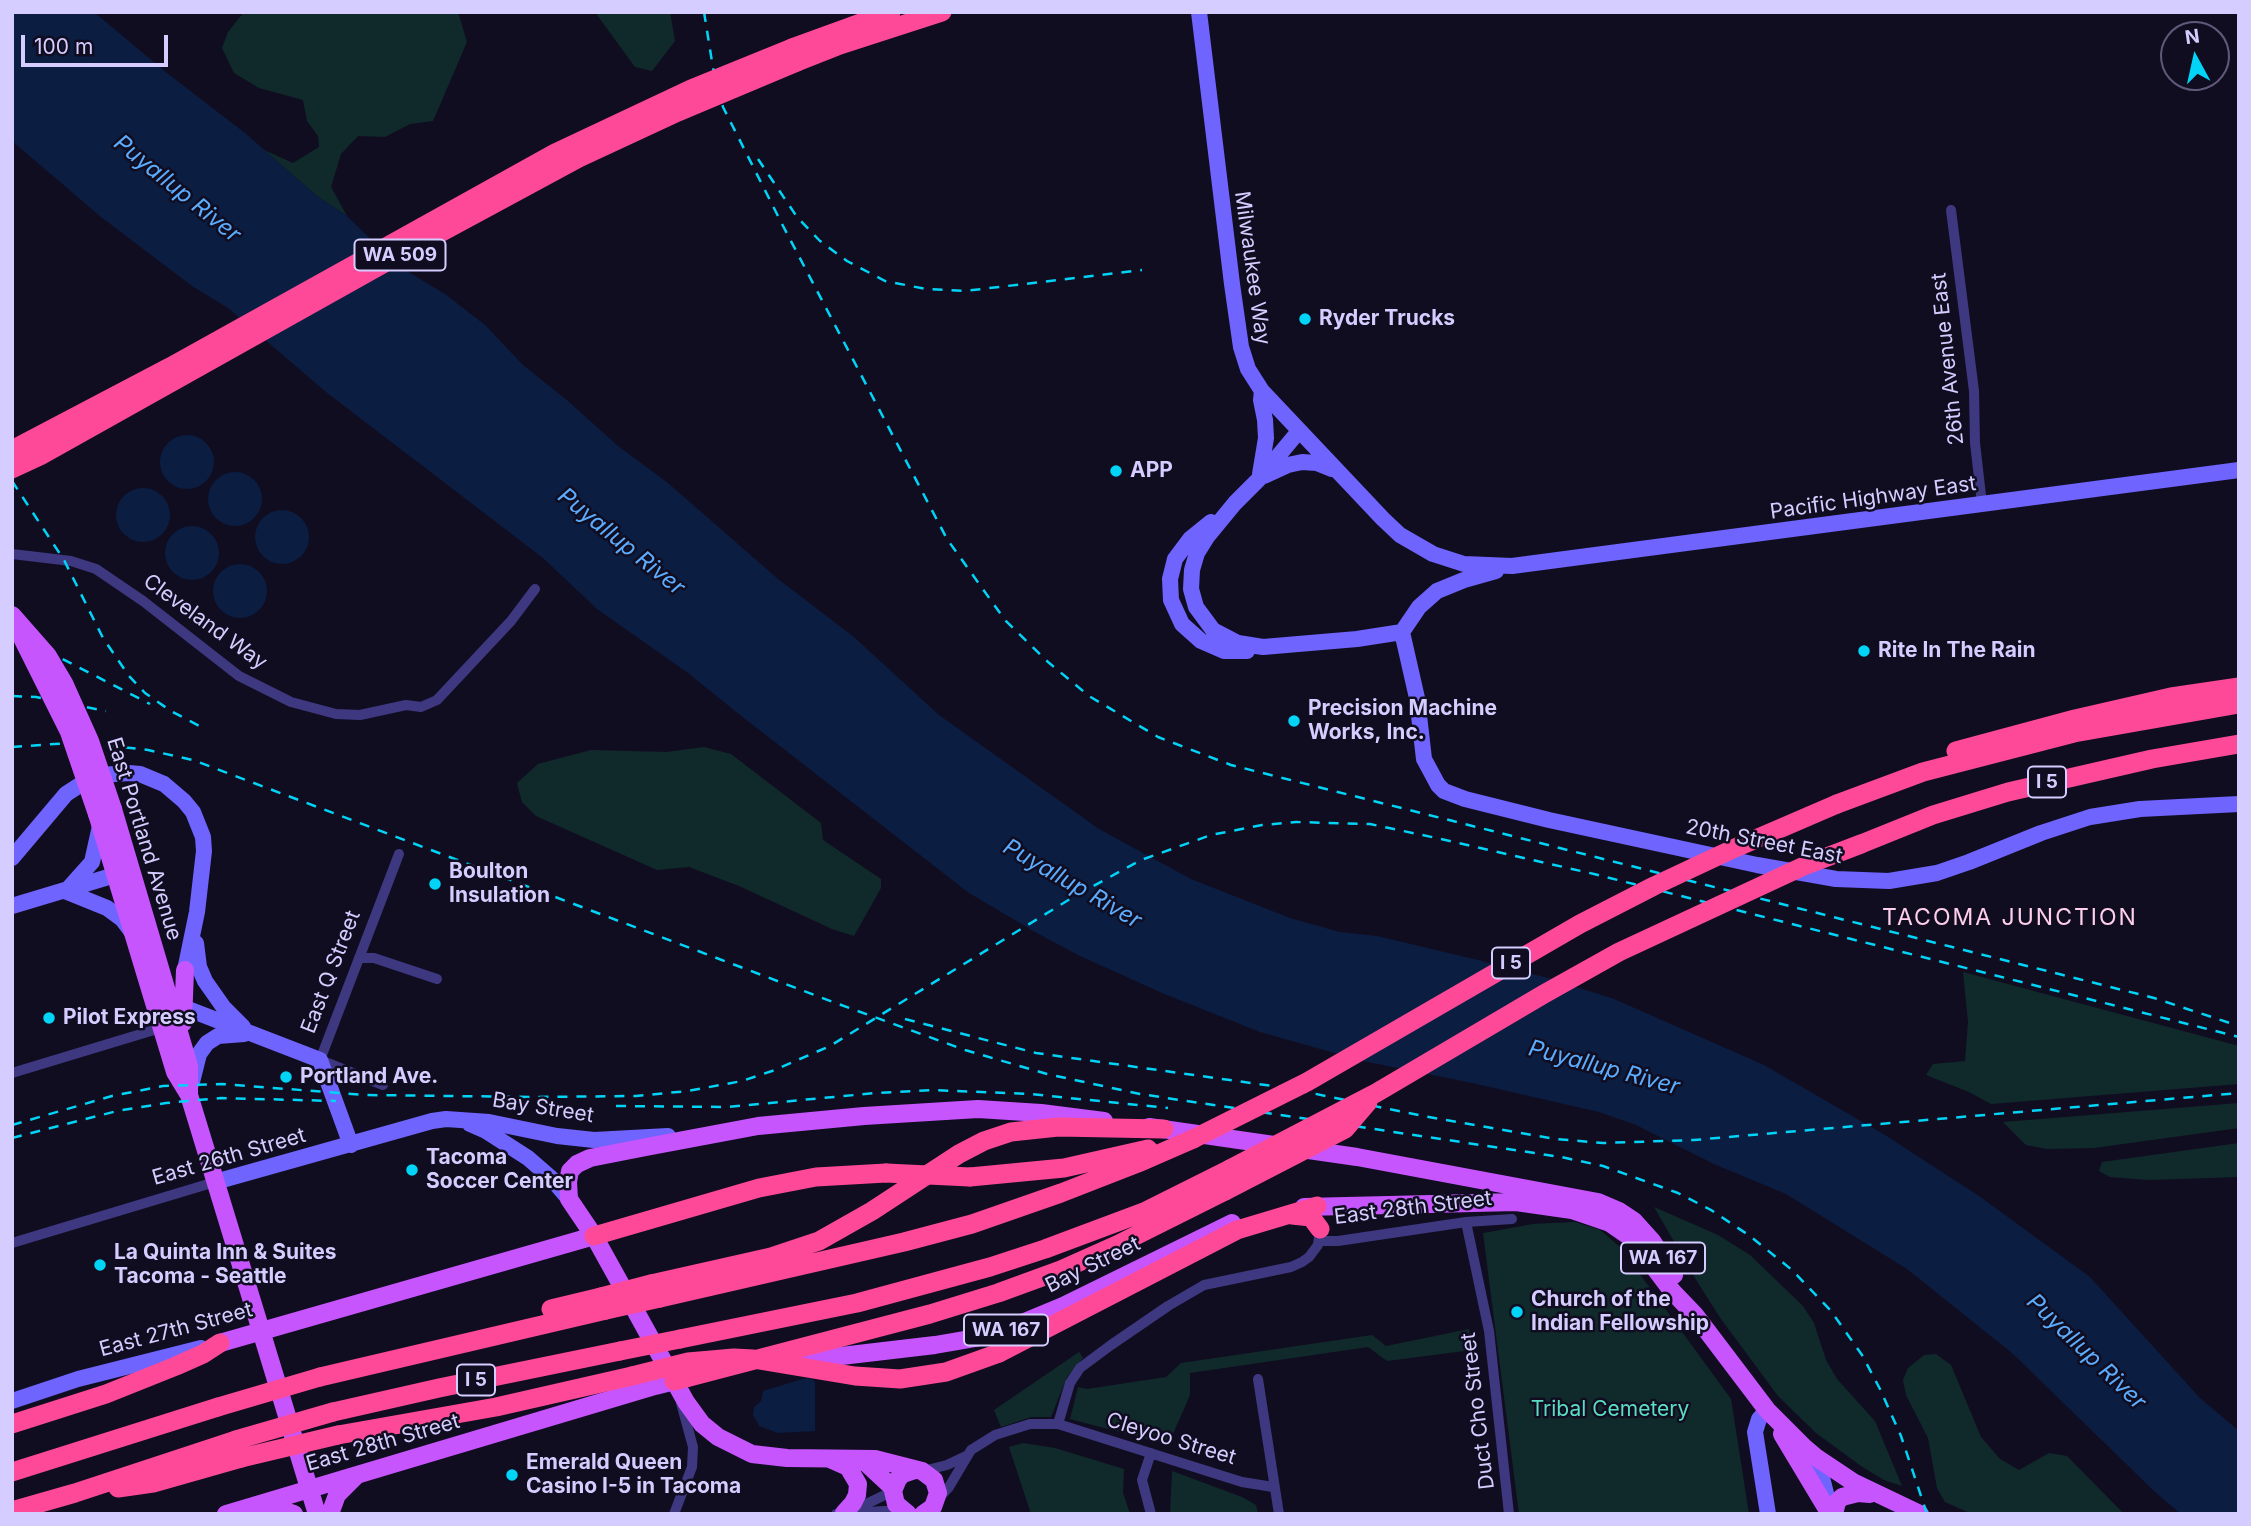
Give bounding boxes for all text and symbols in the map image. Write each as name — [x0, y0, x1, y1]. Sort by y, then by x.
scale bar — [24, 21, 172, 65]
north arrow — [2160, 21, 2230, 91]
text: N — [2184, 24, 2201, 49]
text: 100 m — [34, 34, 93, 59]
water label: Puyallup River — [108, 130, 246, 248]
street label: Milwaukee Way — [1229, 190, 1275, 346]
road number: WA 509 — [354, 240, 446, 270]
street label: 26th Avenue East — [1926, 272, 1970, 446]
place label: Ryder Trucks — [1319, 306, 1455, 332]
marker: Ryder Trucks — [1297, 311, 1313, 327]
place label: APP — [1130, 458, 1173, 484]
marker: APP — [1108, 463, 1124, 479]
street label: Pacific Highway East — [1768, 471, 1978, 525]
water label: Puyallup River — [552, 483, 690, 601]
street label: Cleveland Way — [138, 569, 272, 675]
place label: Rite In The Rain — [1878, 638, 2036, 664]
marker: Rite In The Rain — [1856, 643, 1872, 659]
place label: Precision Machine Works, Inc. — [1308, 696, 1497, 746]
marker: Precision Machine Works, Inc. — [1286, 713, 1302, 729]
street label: East Portland Avenue — [101, 734, 187, 944]
road number: I 5 — [2028, 766, 2066, 797]
street label: 20th Street East — [1684, 814, 1844, 870]
water label: Puyallup River — [998, 833, 1146, 935]
place label: Boulton Insulation — [449, 859, 550, 909]
marker: Boulton Insulation — [427, 876, 443, 892]
district label: TACOMA JUNCTION — [1884, 904, 2136, 932]
street label: East Q Street — [296, 907, 366, 1037]
road number: I 5 — [1492, 948, 1530, 979]
place label: Pilot Express — [63, 1005, 196, 1031]
marker: Pilot Express — [41, 1010, 57, 1026]
water label: Puyallup River — [1526, 1035, 1682, 1101]
place label: Portland Ave. — [300, 1064, 438, 1090]
marker: Portland Ave. — [278, 1069, 294, 1085]
street label: Bay Street — [491, 1088, 595, 1128]
street label: East 26th Street — [149, 1123, 309, 1191]
place label: Tacoma Soccer Center — [426, 1145, 573, 1195]
marker: Tacoma Soccer Center — [404, 1162, 420, 1178]
street label: East 28th Street — [1333, 1186, 1493, 1230]
street label: Bay Street — [1042, 1231, 1144, 1299]
place label: La Quinta Inn & Suites Tacoma - Seattle — [114, 1240, 337, 1290]
road number: WA 167 — [1621, 1242, 1705, 1274]
marker: La Quinta Inn & Suites Tacoma - Seattle — [92, 1257, 108, 1273]
place label: Church of the Indian Fellowship — [1531, 1287, 1709, 1337]
water label: Puyallup River — [2021, 1288, 2151, 1416]
street label: East 27th Street — [97, 1297, 255, 1363]
marker: Church of the Indian Fellowship — [1509, 1304, 1525, 1320]
road number: WA 167 — [964, 1314, 1048, 1346]
street label: Duct Cho Street — [1456, 1331, 1500, 1491]
road number: I 5 — [457, 1364, 495, 1396]
park label: Tribal Cemetery — [1531, 1397, 1689, 1423]
street label: Cleyoo Street — [1103, 1407, 1239, 1471]
street label: East 28th Street — [303, 1409, 463, 1477]
place label: Emerald Queen Casino I-5 in Tacoma — [526, 1450, 741, 1500]
marker: Emerald Queen Casino I-5 in Tacoma — [504, 1467, 520, 1483]

